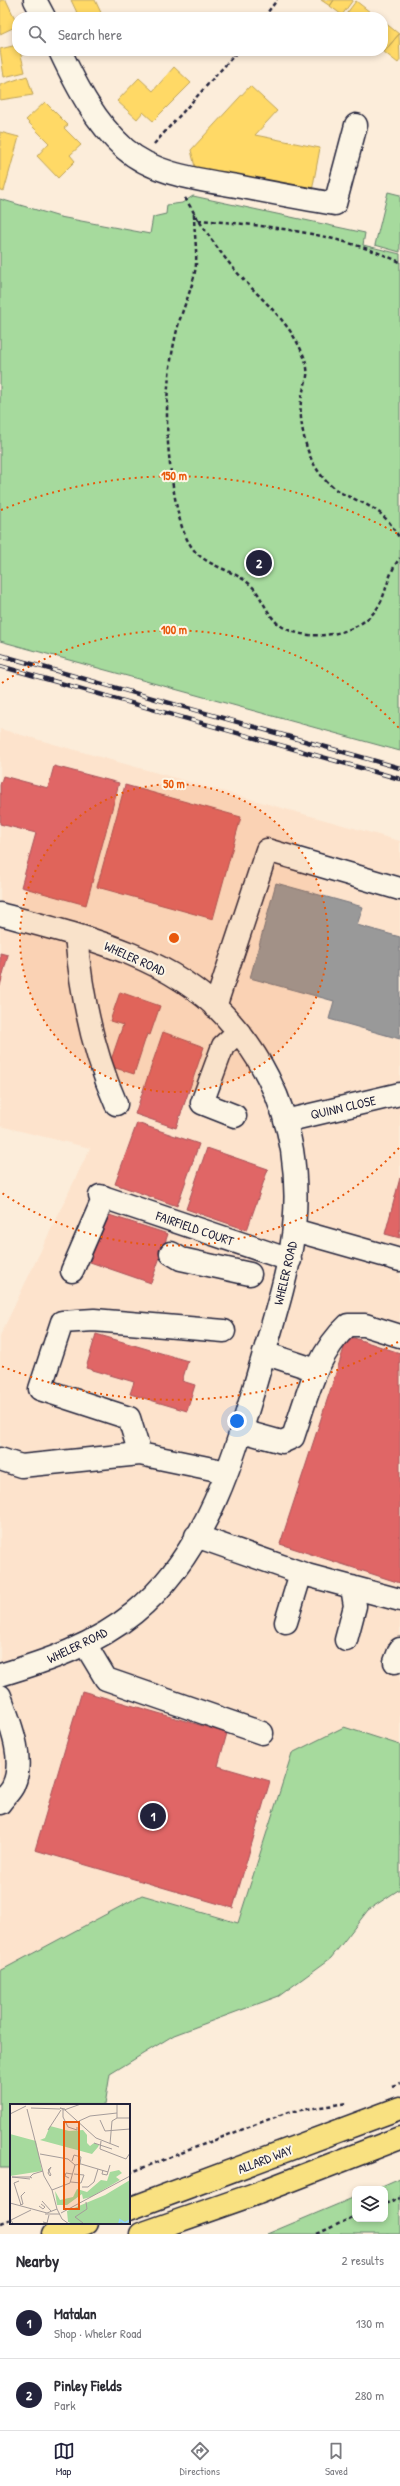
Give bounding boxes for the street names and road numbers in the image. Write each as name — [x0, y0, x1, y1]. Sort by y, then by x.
street label: WHELER ROAD — [102, 937, 169, 980]
street label: QUINN CLOSE — [309, 1091, 378, 1123]
street label: FAIRFIELD COURT — [153, 1206, 237, 1250]
street label: WHELER ROAD — [269, 1239, 301, 1307]
street label: WHELER ROAD — [44, 1622, 111, 1667]
street label: ALLARD WAY — [235, 2140, 295, 2178]

